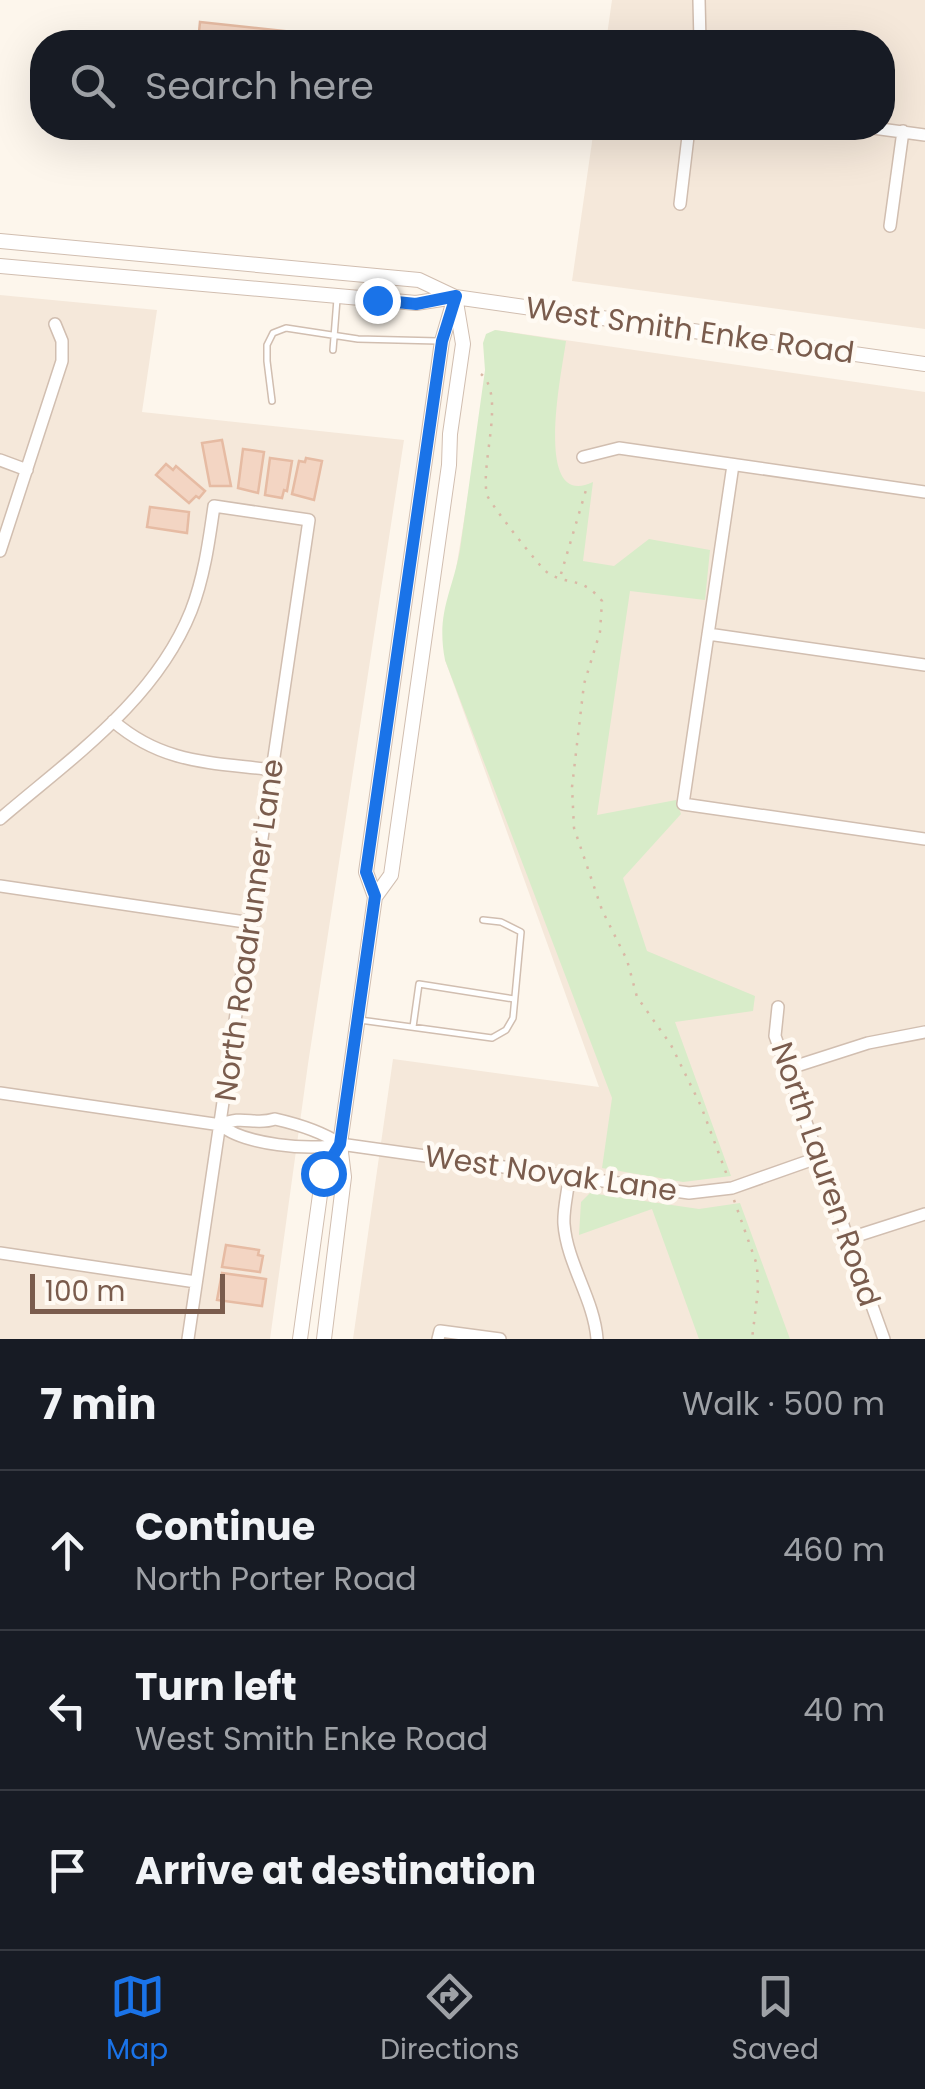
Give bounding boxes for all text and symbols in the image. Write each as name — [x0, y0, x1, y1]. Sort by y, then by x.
search box — [30, 30, 895, 140]
icon: search — [65, 58, 120, 113]
text: Search here — [145, 59, 374, 112]
route end — [355, 278, 401, 324]
street label: West Smith Enke Road — [523, 286, 857, 374]
street label: North Roadrunner Lane — [204, 756, 294, 1104]
street label: North Lauren Road — [761, 1036, 891, 1312]
street label: West Novak Lane — [422, 1134, 680, 1212]
route start — [301, 1151, 347, 1197]
scale bar — [30, 1269, 225, 1314]
text: 100 m — [45, 1272, 125, 1311]
text: 7 min — [40, 1375, 157, 1434]
text: Walk · 500 m — [682, 1381, 885, 1426]
text: Continue — [135, 1500, 315, 1553]
icon: ahead — [40, 1523, 95, 1578]
text: 460 m — [783, 1527, 885, 1572]
text: North Porter Road — [135, 1556, 417, 1601]
text: Turn left — [135, 1660, 297, 1713]
icon: left — [40, 1683, 95, 1738]
text: 40 m — [803, 1687, 885, 1732]
text: West Smith Enke Road — [135, 1716, 488, 1761]
icon: arrive — [40, 1843, 95, 1898]
text: Arrive at destination — [135, 1844, 536, 1897]
tab: Map — [106, 1969, 168, 2071]
tab: Directions — [380, 1969, 519, 2071]
tab: Saved — [732, 1969, 819, 2071]

